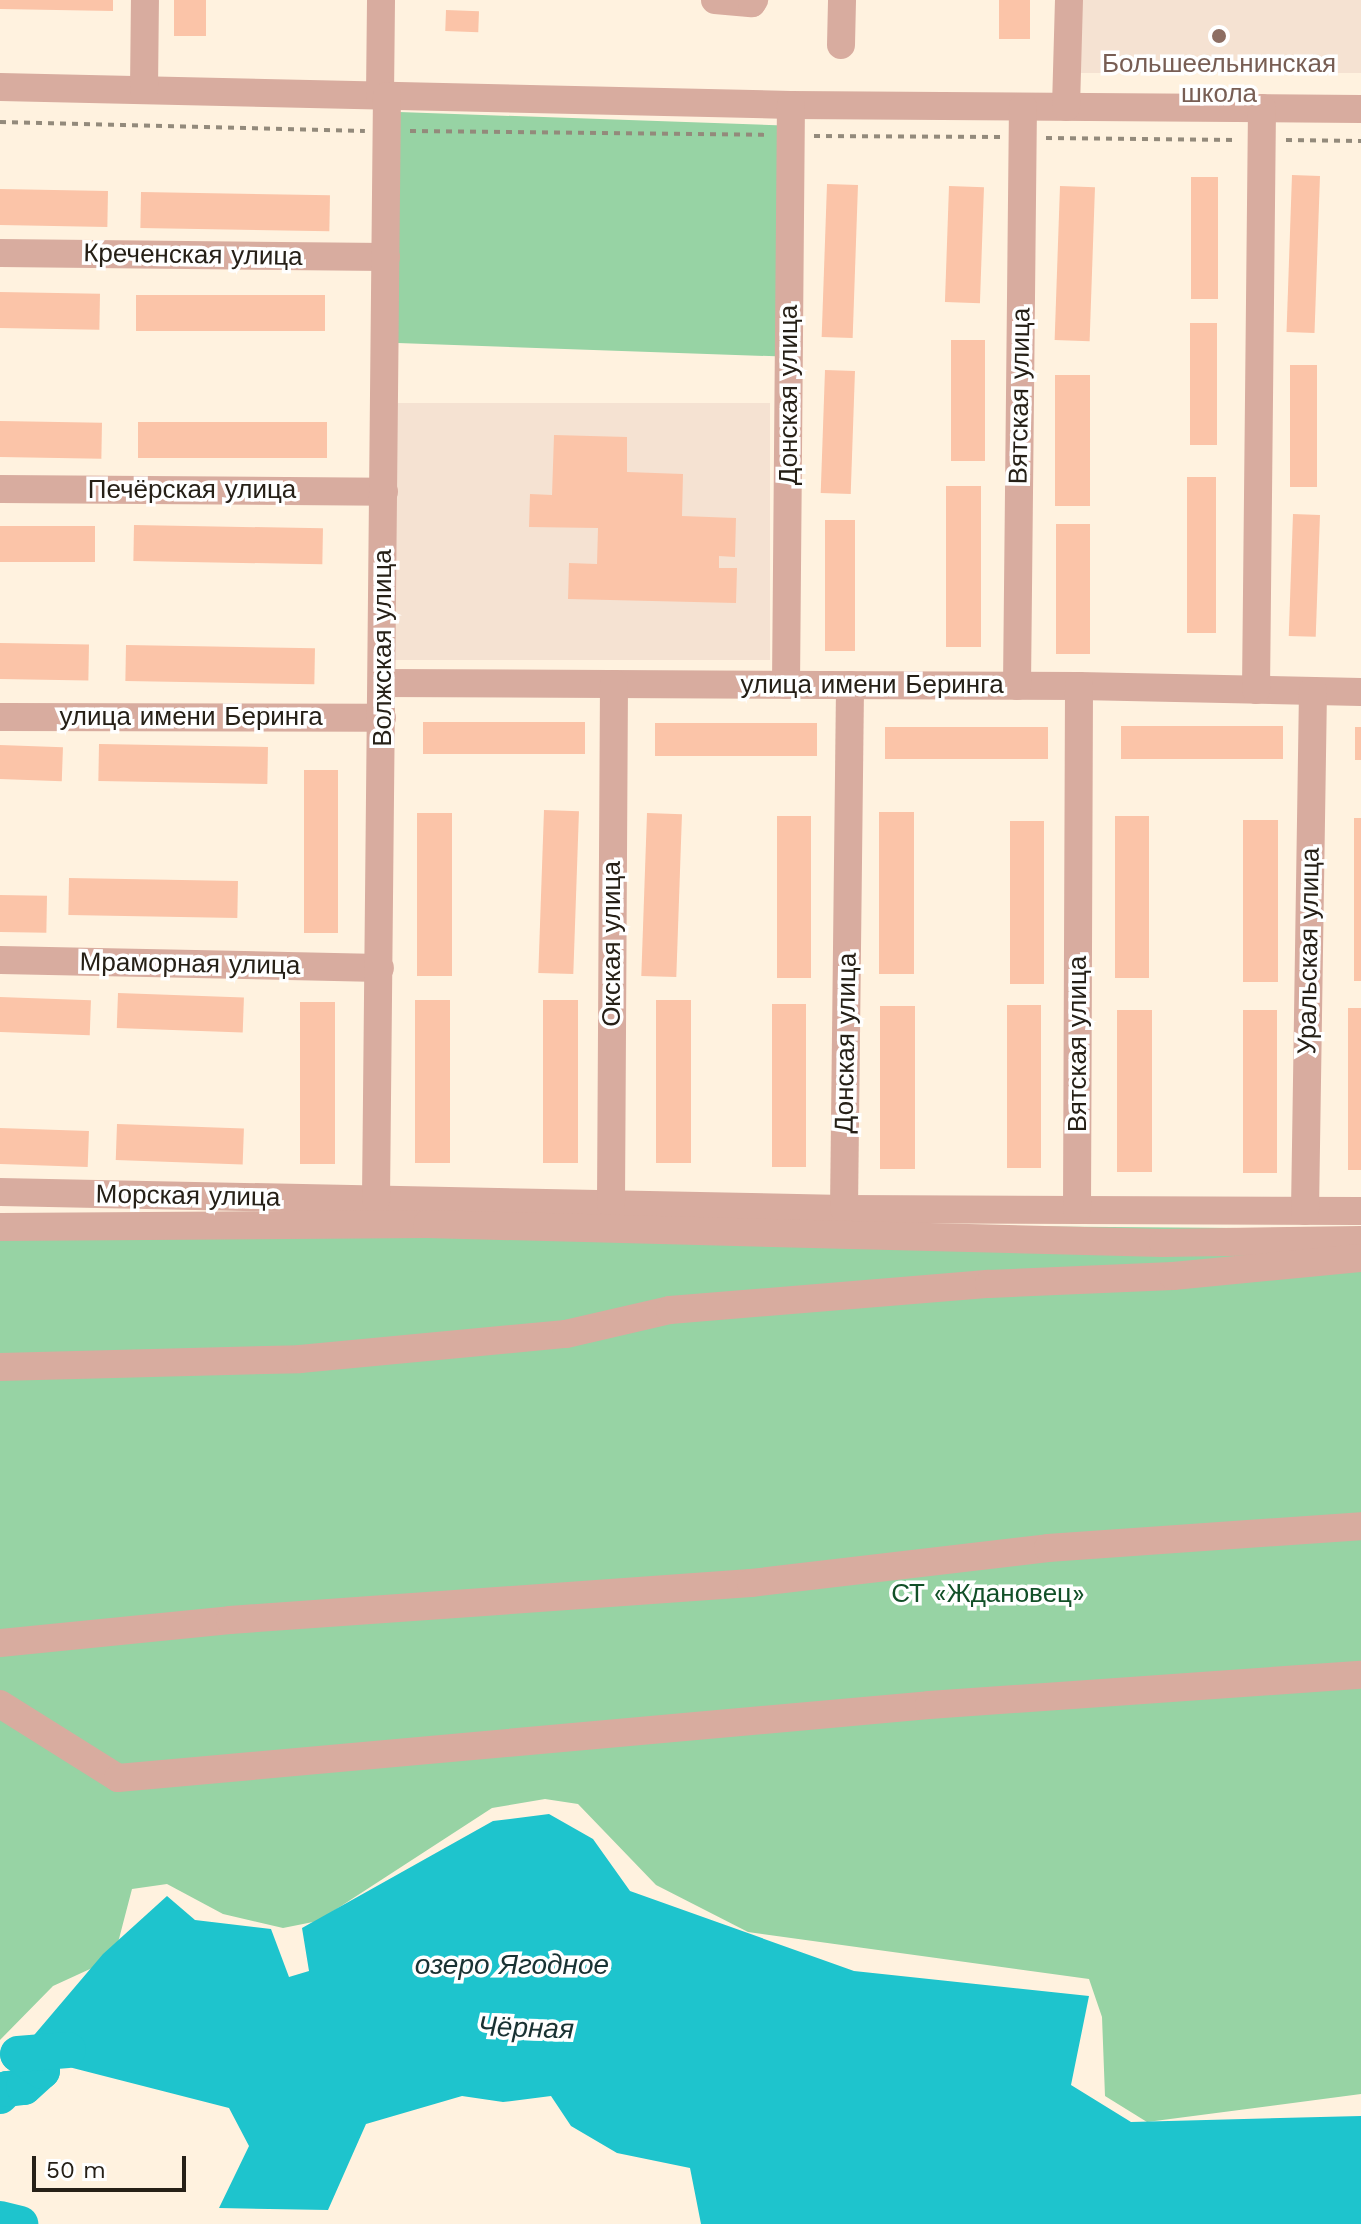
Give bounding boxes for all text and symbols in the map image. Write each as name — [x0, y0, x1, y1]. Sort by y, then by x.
marker: Большеельнинская школа — [1210, 27, 1228, 45]
place label: Большеельнинская школа — [1102, 48, 1336, 110]
street label: Креченская улица — [83, 237, 303, 273]
street label: Донская улица — [773, 305, 805, 485]
street label: Вятская улица — [1003, 307, 1037, 485]
street label: Печёрская улица — [88, 474, 296, 506]
street label: Волжская улица — [367, 549, 399, 747]
street label: улица имени Беринга — [740, 669, 1004, 701]
street label: улица имени Беринга — [59, 701, 323, 733]
street label: Уральская улица — [1292, 847, 1326, 1055]
street label: Окская улица — [596, 861, 628, 1027]
street label: Мраморная улица — [79, 946, 301, 982]
street label: Донская улица — [829, 952, 863, 1134]
street label: Вятская улица — [1062, 956, 1094, 1132]
street label: Морская улица — [95, 1179, 281, 1213]
park label: СТ «Ждановец» — [891, 1578, 1085, 1610]
water label: озеро Ягодное — [415, 1948, 609, 1982]
water label: Чёрная — [477, 2010, 575, 2046]
scale bar — [36, 2140, 190, 2190]
text: 50 m — [46, 2156, 106, 2184]

